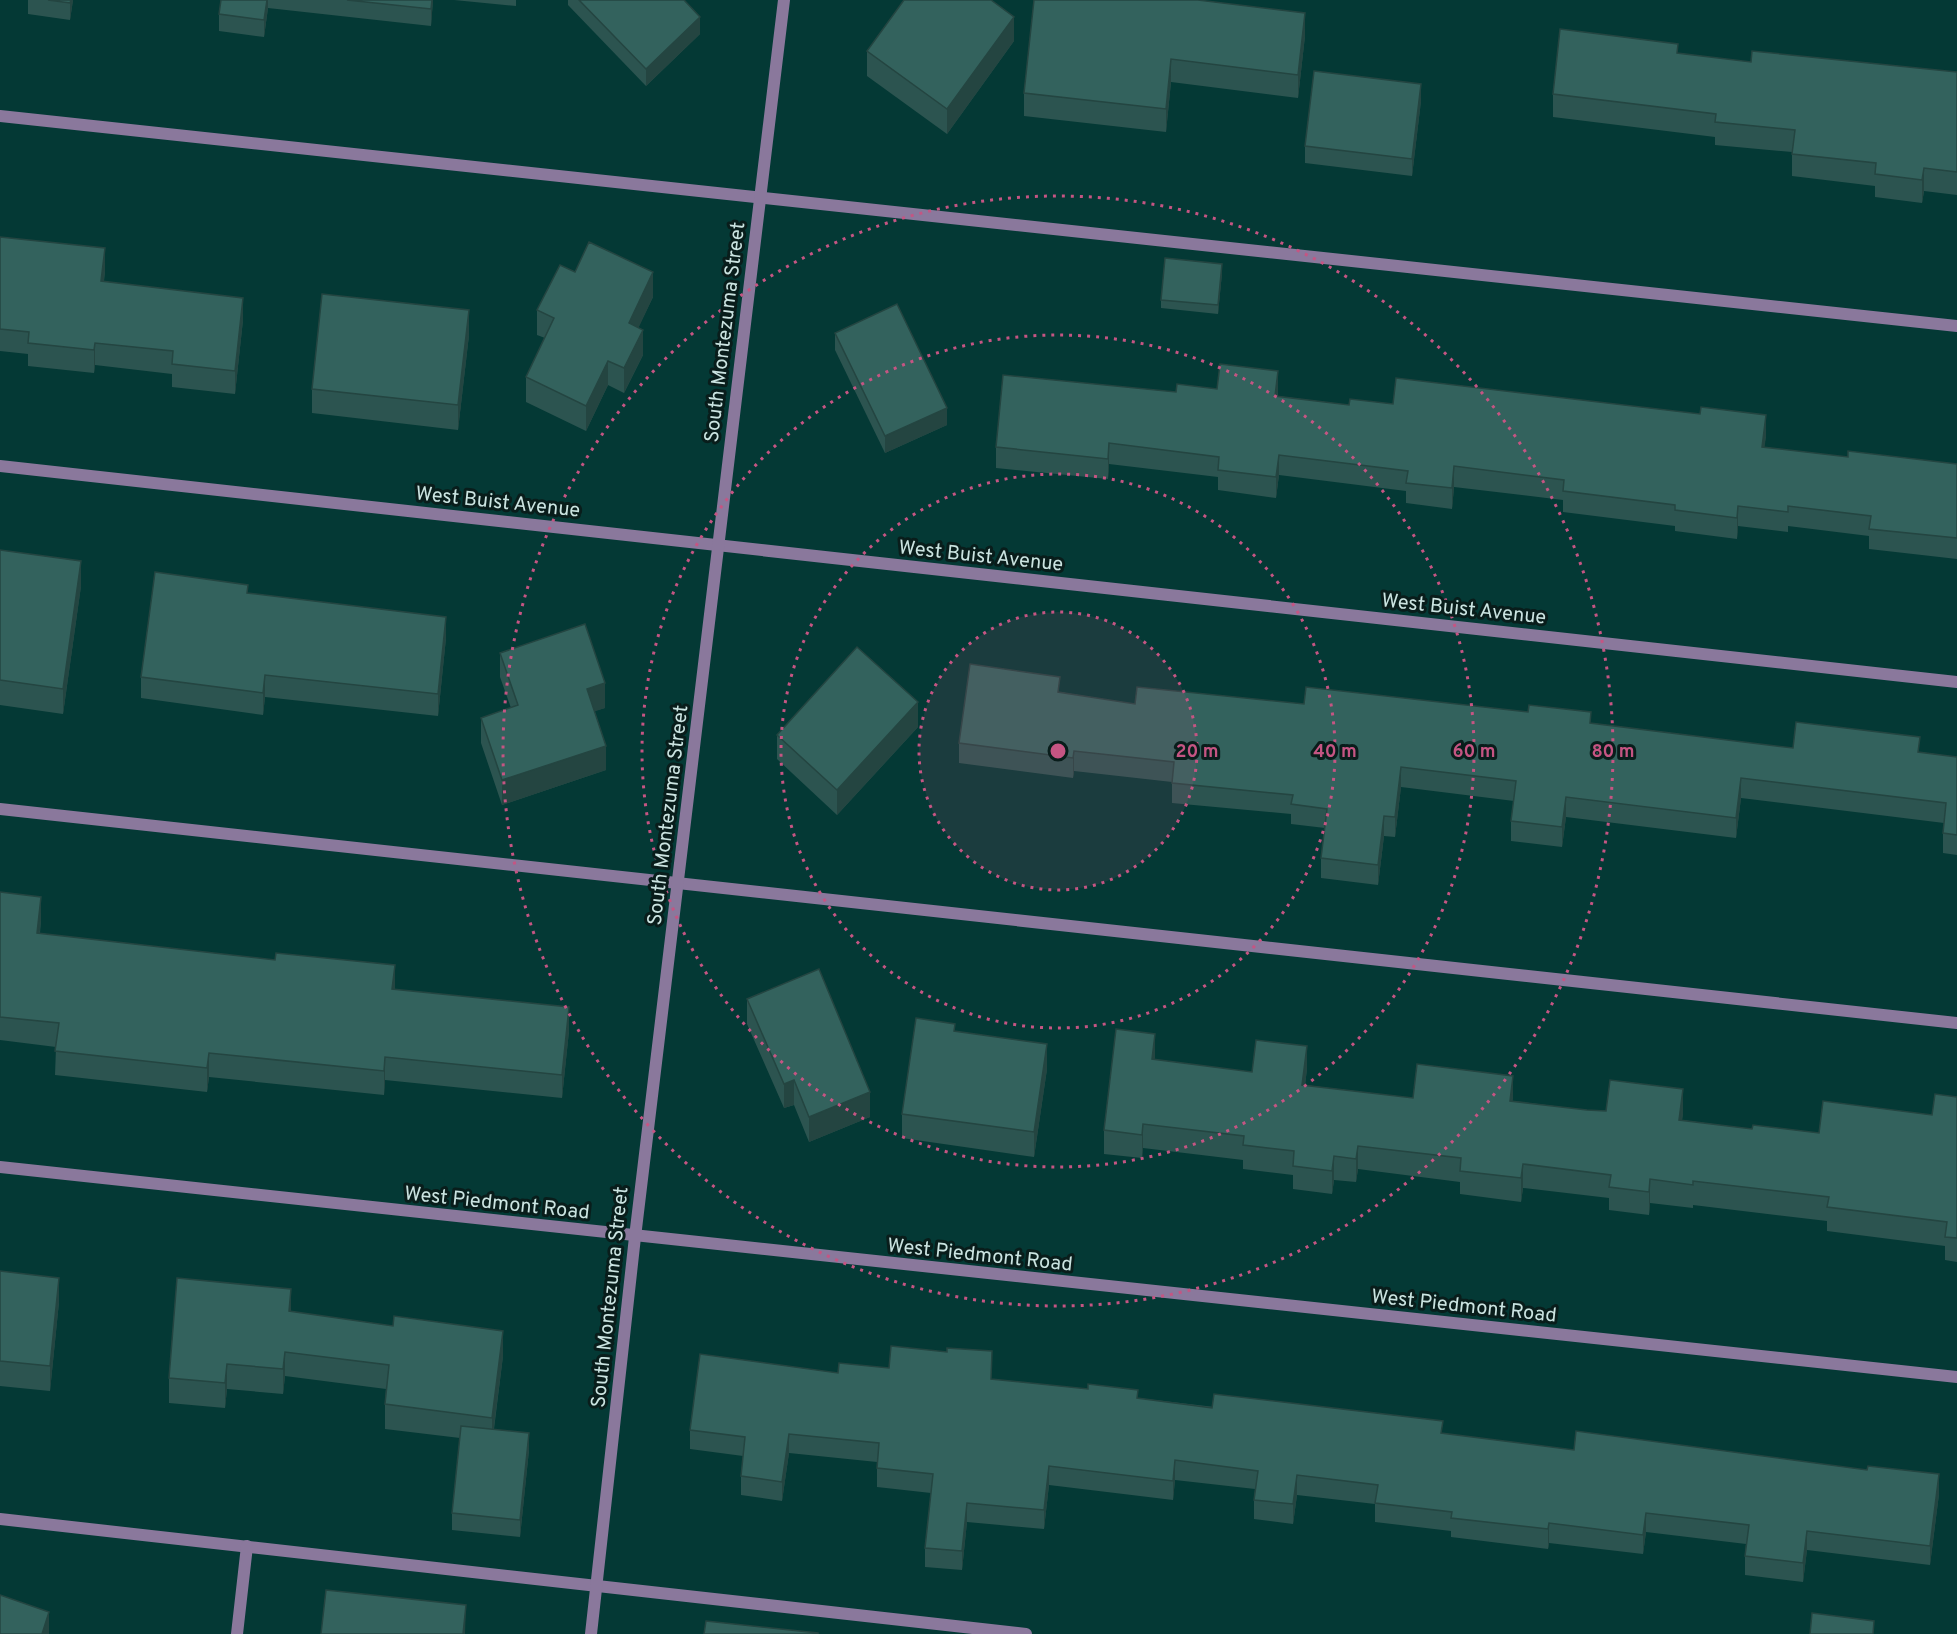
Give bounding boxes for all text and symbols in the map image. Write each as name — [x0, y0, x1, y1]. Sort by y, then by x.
street label: South Montezuma Street — [700, 220, 752, 444]
street label: West Buist Avenue — [414, 481, 581, 525]
street label: West Buist Avenue — [897, 535, 1064, 579]
street label: West Buist Avenue — [1380, 588, 1547, 632]
street label: South Montezuma Street — [643, 703, 695, 927]
centre of rings — [1048, 741, 1068, 761]
text: 20 m — [1175, 741, 1219, 764]
text: 40 m — [1313, 741, 1357, 764]
text: 60 m — [1452, 741, 1496, 764]
text: 80 m — [1591, 741, 1635, 764]
street label: West Piedmont Road — [403, 1181, 591, 1227]
street label: South Montezuma Street — [586, 1185, 636, 1409]
street label: West Piedmont Road — [886, 1233, 1074, 1279]
street label: West Piedmont Road — [1370, 1284, 1558, 1330]

